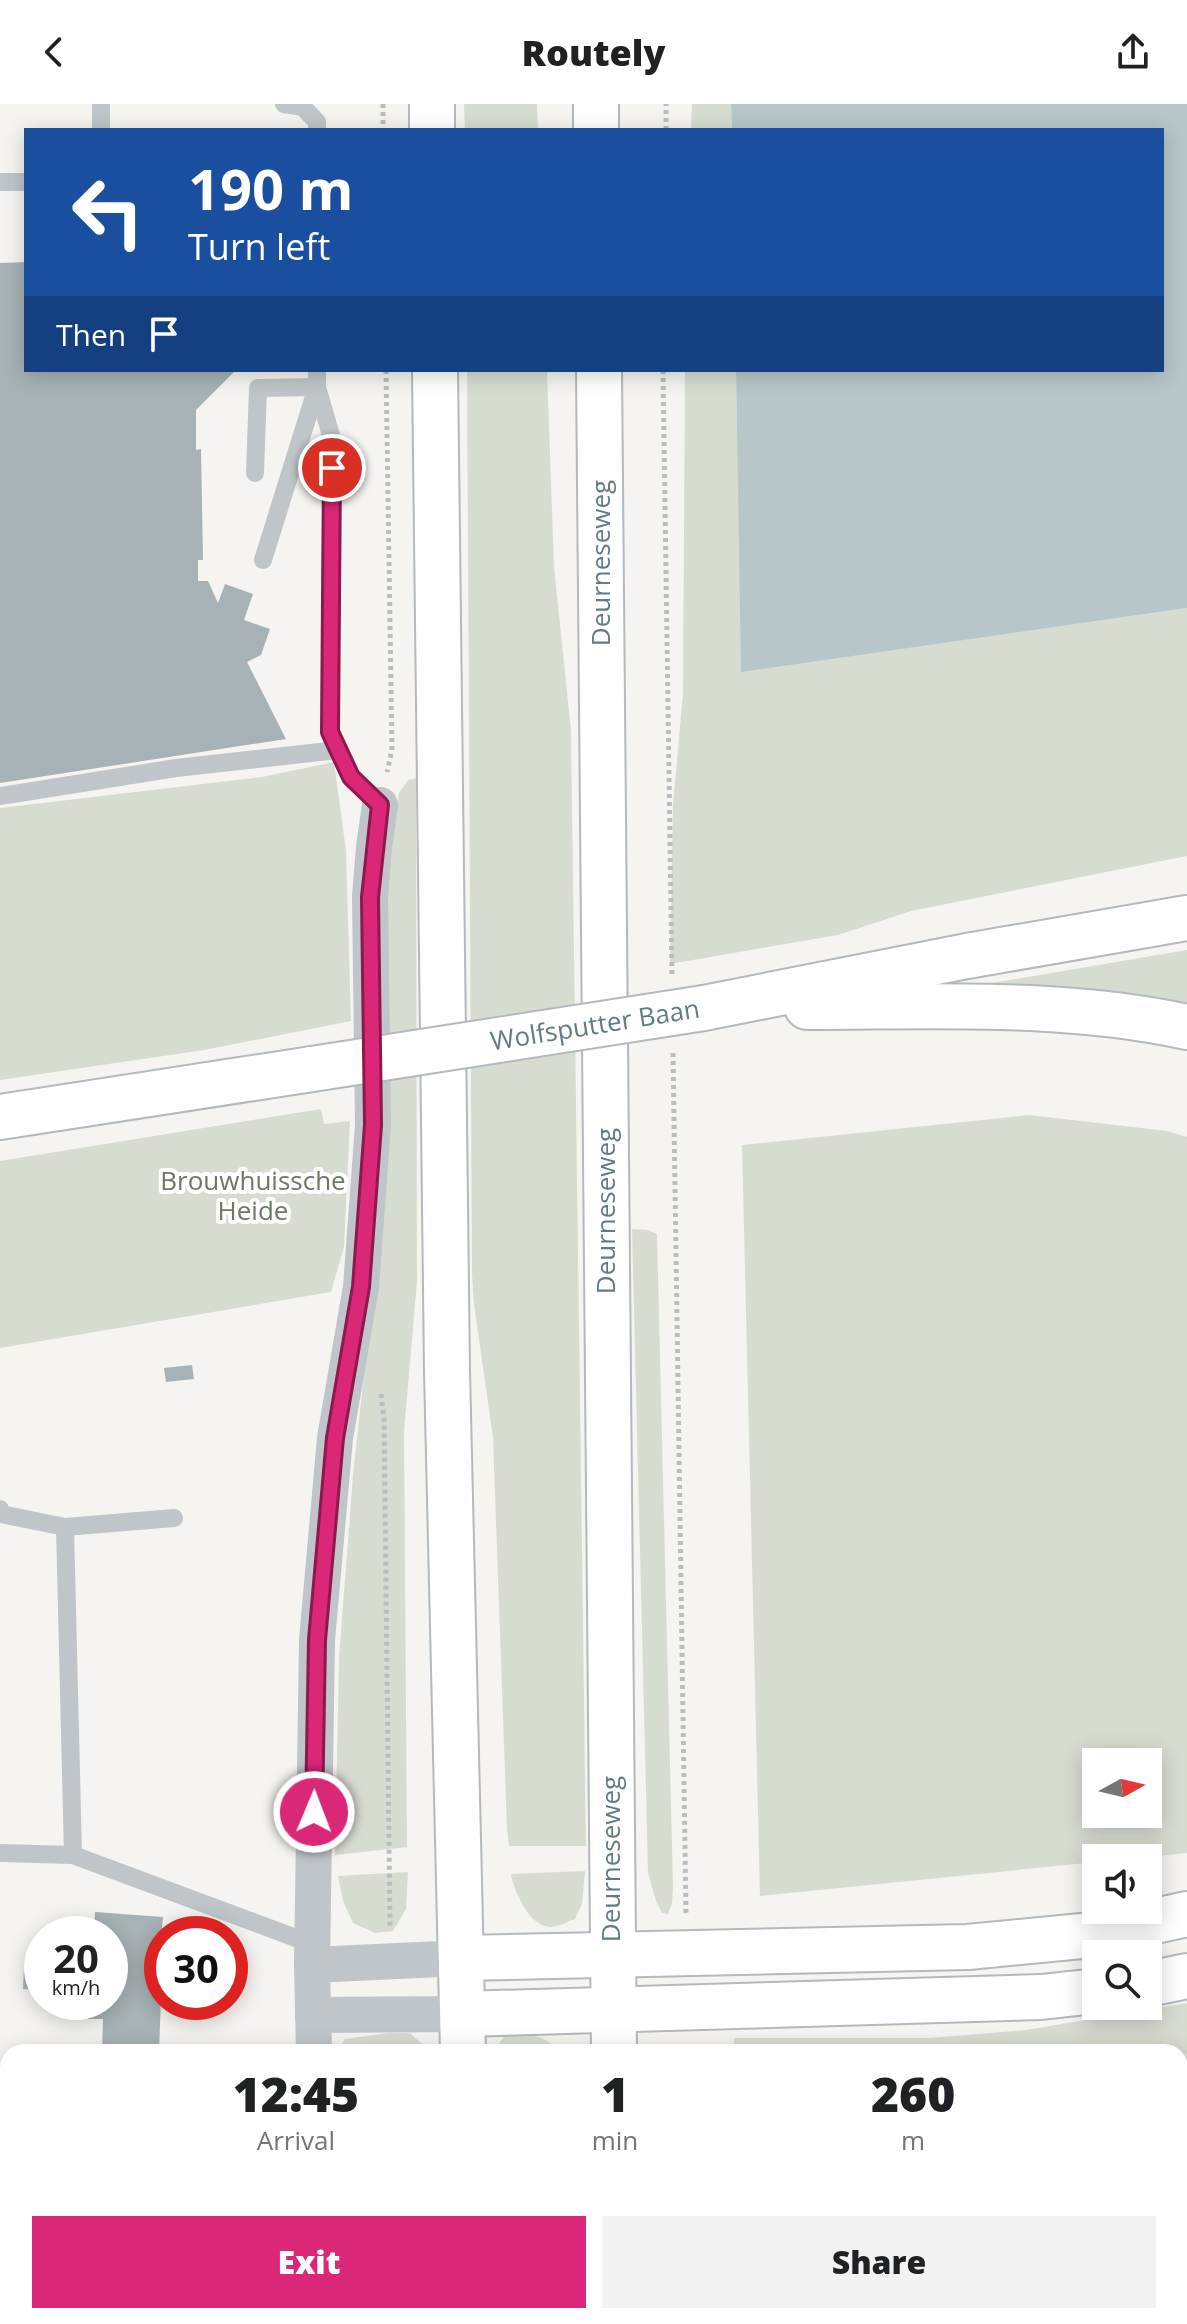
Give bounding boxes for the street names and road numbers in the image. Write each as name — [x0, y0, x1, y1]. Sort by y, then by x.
street label: Deurneseweg — [582, 480, 618, 646]
street label: Wolfsputter Baan — [488, 990, 702, 1058]
street label: Deurneseweg — [587, 1128, 623, 1294]
street label: Deurneseweg — [592, 1776, 628, 1942]

